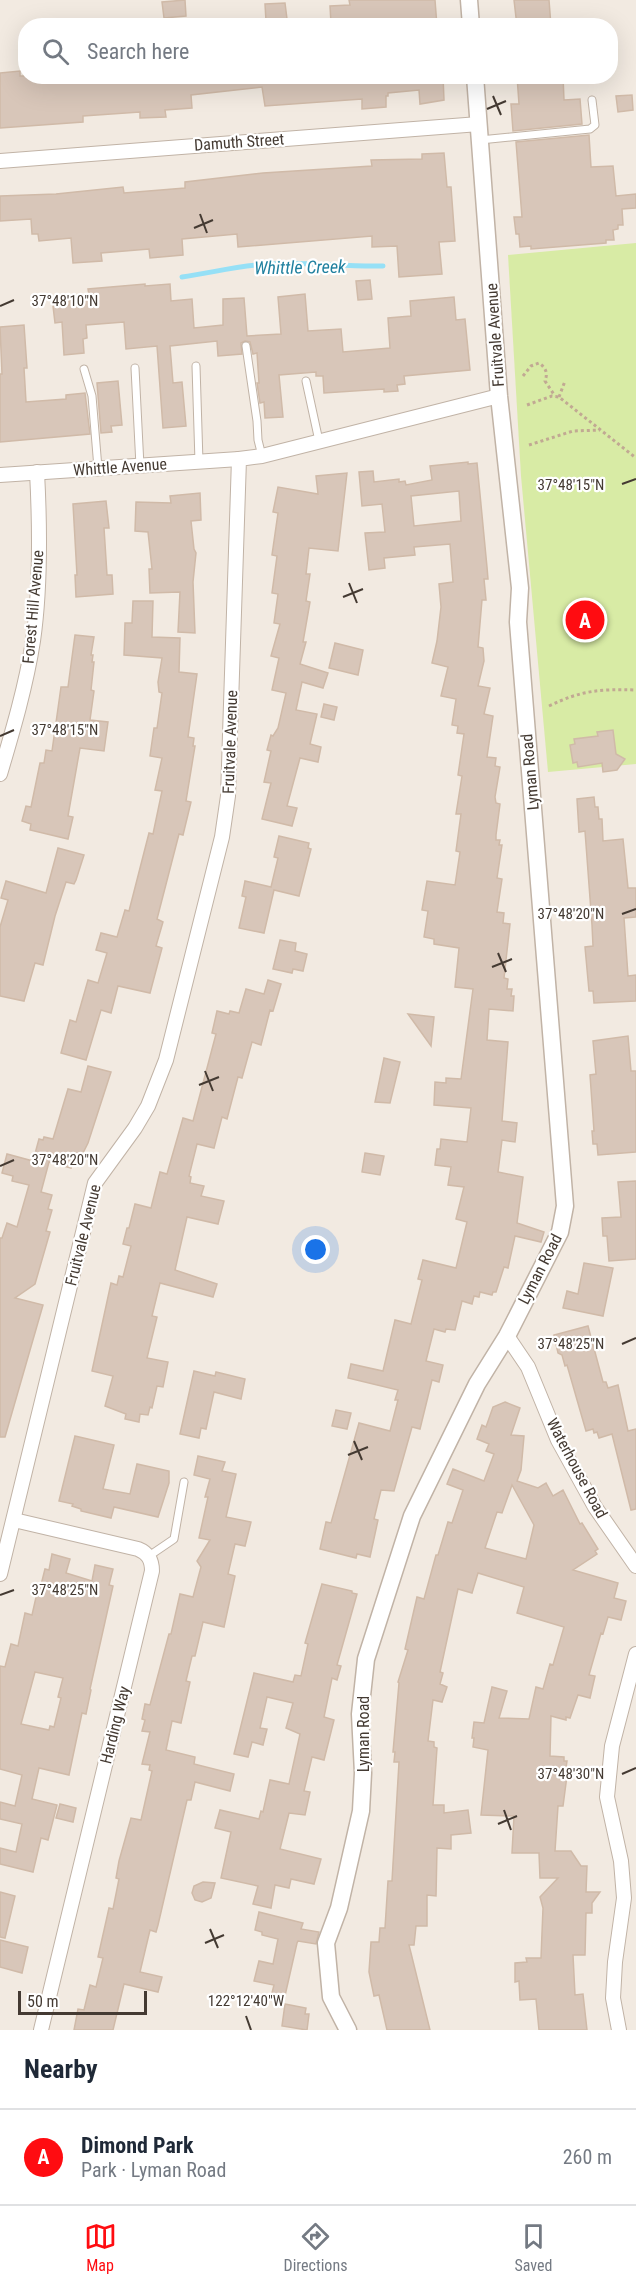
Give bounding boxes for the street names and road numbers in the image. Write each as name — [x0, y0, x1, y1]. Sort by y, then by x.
street label: Damuth Street — [193, 129, 285, 155]
street label: Fruitvale Avenue — [482, 283, 508, 387]
street label: Whittle Avenue — [72, 454, 168, 480]
street label: Forest Hill Avenue — [19, 549, 47, 665]
street label: Fruitvale Avenue — [219, 690, 241, 794]
street label: Lyman Road — [517, 733, 543, 811]
street label: Fruitvale Avenue — [61, 1182, 105, 1288]
street label: Lyman Road — [514, 1231, 566, 1307]
street label: Waterhouse Road — [543, 1415, 611, 1521]
street label: Harding Way — [96, 1684, 134, 1766]
street label: Lyman Road — [354, 1696, 373, 1772]

